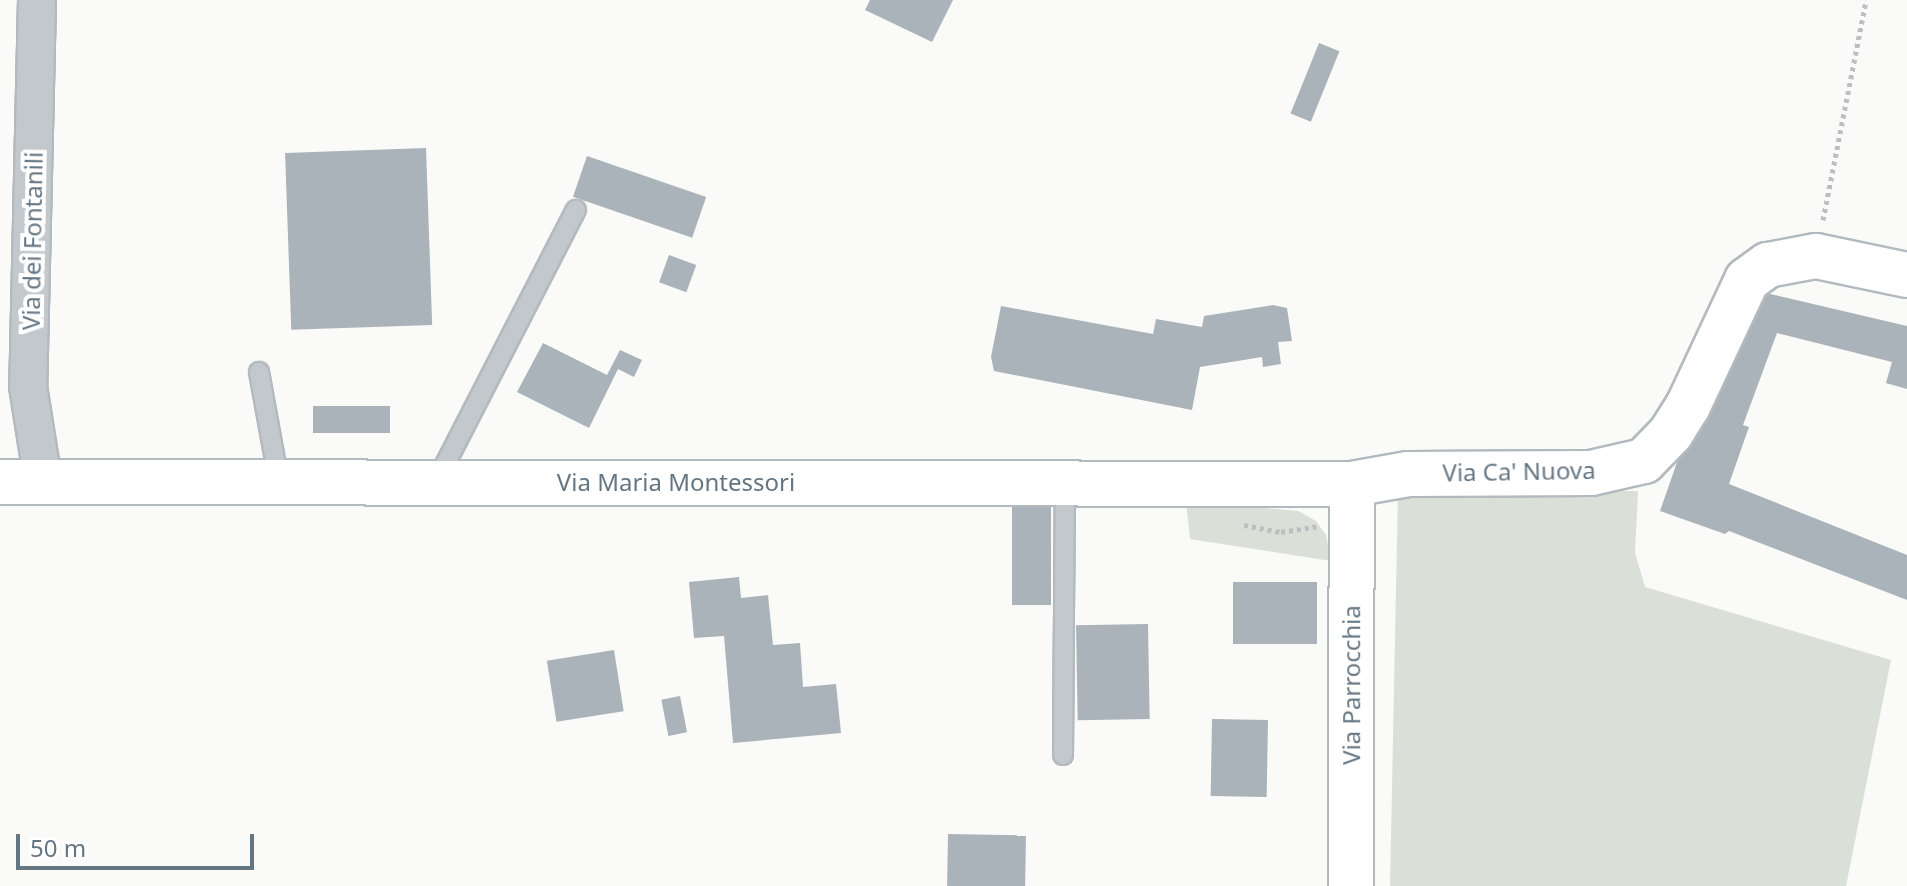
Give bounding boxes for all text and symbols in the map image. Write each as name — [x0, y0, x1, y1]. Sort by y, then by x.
street label: Via dei Fontanili — [16, 152, 48, 330]
street label: Via Ca' Nuova — [1442, 455, 1596, 487]
street label: Via Maria Montessori — [557, 468, 795, 496]
street label: Via Parrocchia — [1337, 605, 1365, 765]
scale bar — [20, 818, 258, 868]
text: 50 m — [30, 831, 86, 864]

